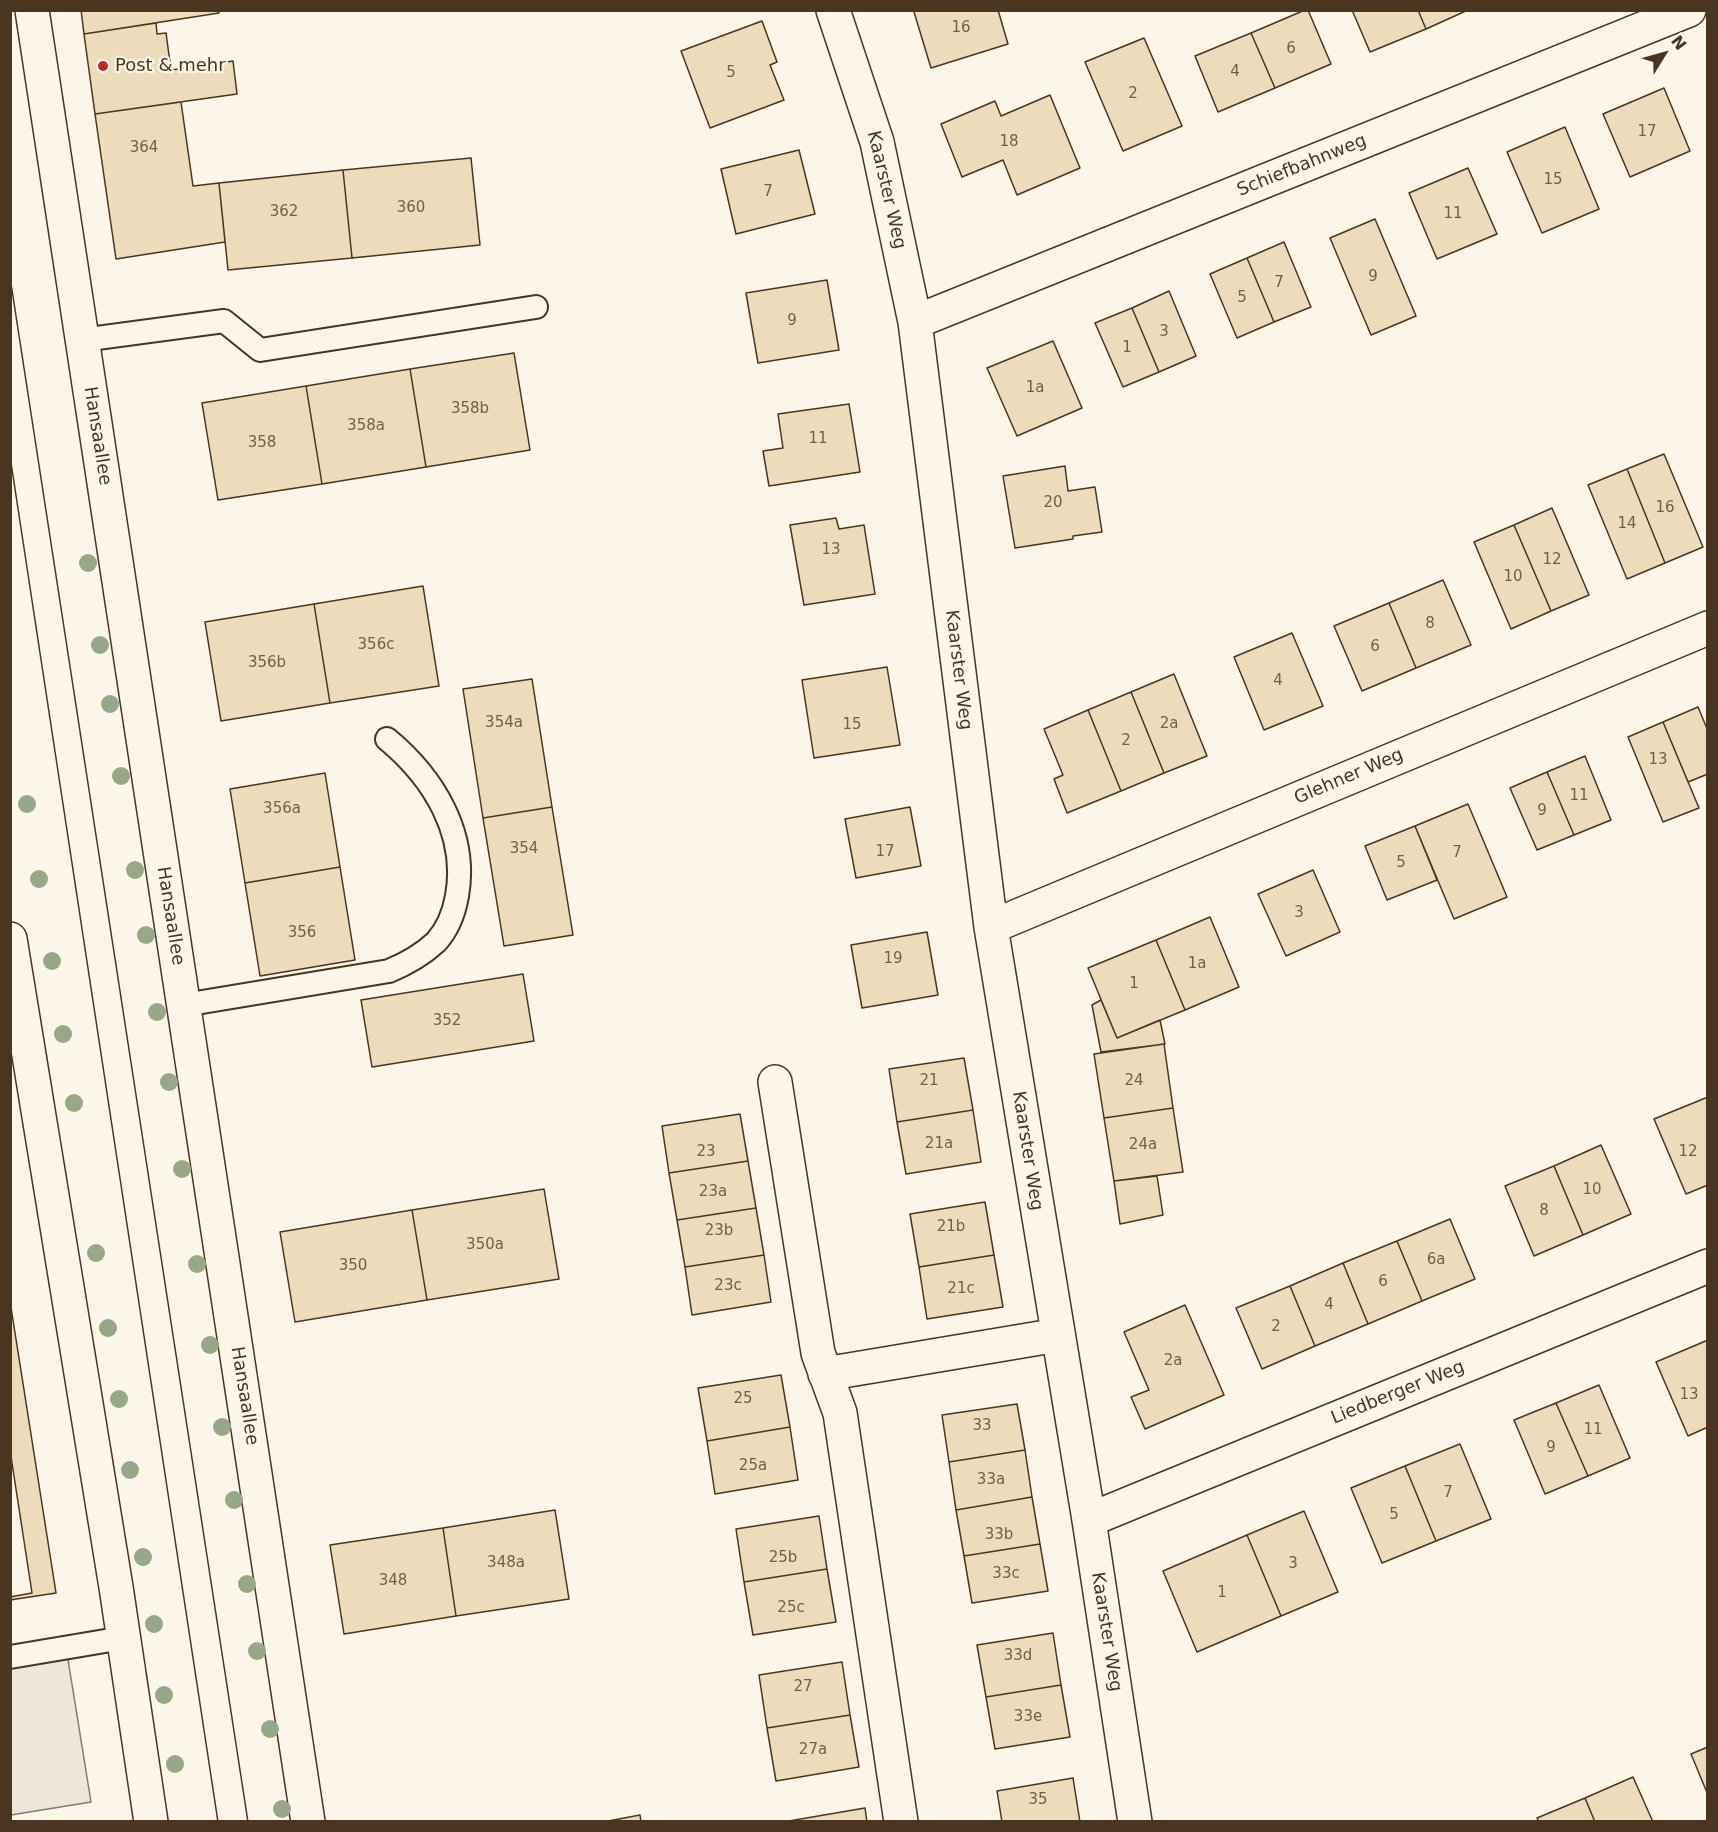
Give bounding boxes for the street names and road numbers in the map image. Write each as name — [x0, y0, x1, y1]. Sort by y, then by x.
street label: Kaarster Weg — [862, 129, 910, 251]
street label: Schiefbahnweg — [1234, 130, 1370, 202]
street label: Hansaallee — [79, 385, 115, 487]
street label: Kaarster Weg — [940, 609, 976, 731]
street label: Glehner Weg — [1291, 744, 1407, 810]
street label: Hansaallee — [152, 865, 188, 967]
street label: Kaarster Weg — [1007, 1090, 1047, 1212]
street label: Hansaallee — [226, 1345, 262, 1447]
street label: Liedberger Weg — [1328, 1356, 1468, 1430]
street label: Kaarster Weg — [1086, 1571, 1126, 1693]

